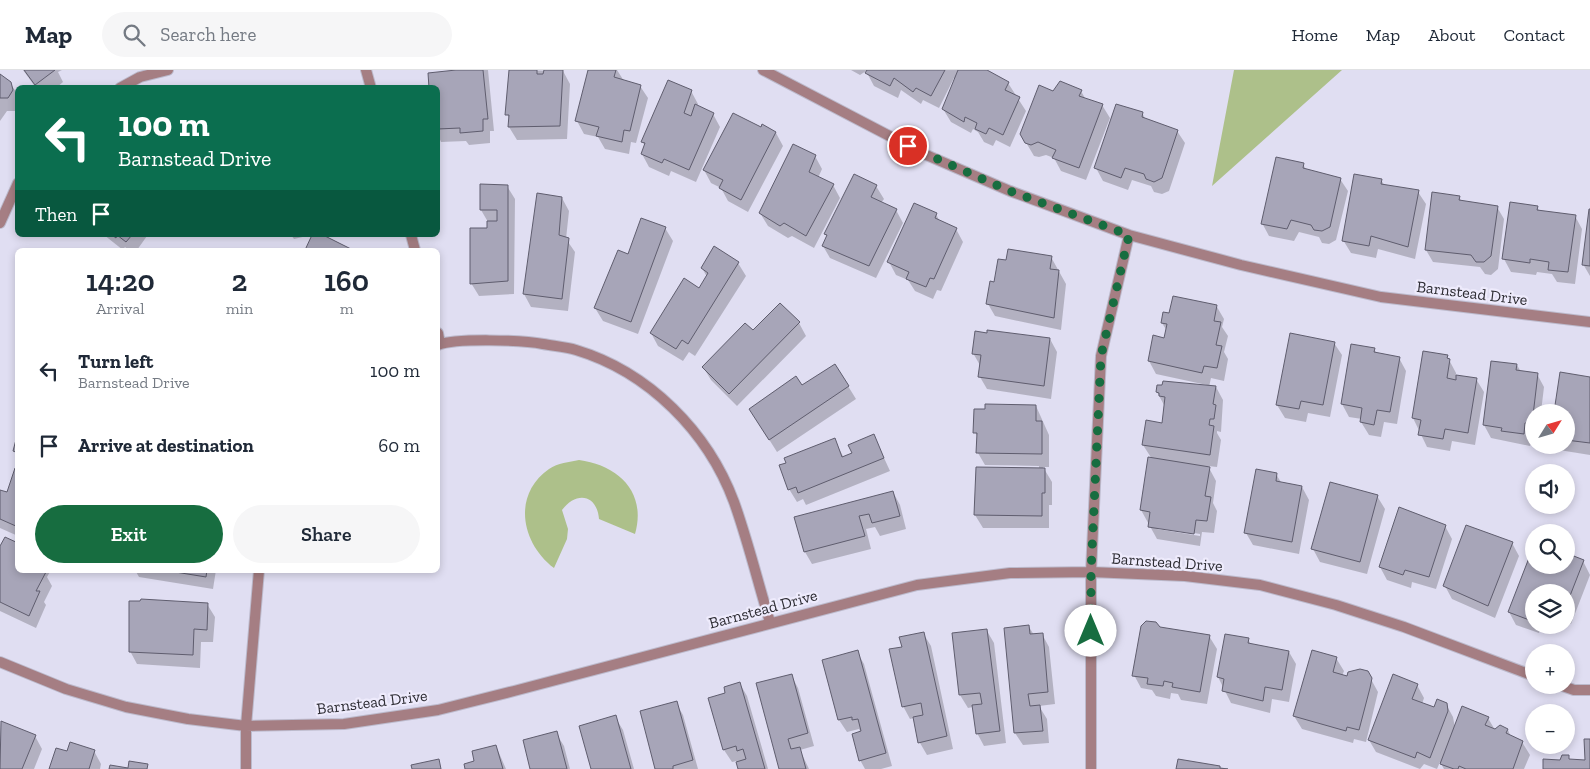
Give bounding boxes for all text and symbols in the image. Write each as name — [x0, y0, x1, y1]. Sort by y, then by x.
search box — [102, 12, 452, 57]
text: Map — [25, 20, 72, 49]
icon: search — [120, 21, 148, 49]
text: Search here — [160, 23, 257, 46]
text: Home — [1291, 24, 1338, 46]
text: Map — [1366, 24, 1400, 46]
text: About — [1428, 24, 1475, 46]
text: Contact — [1503, 24, 1565, 46]
text: 100 m — [118, 103, 210, 145]
icon: left — [35, 105, 100, 170]
pin — [887, 125, 929, 167]
icon: arrive — [894, 132, 922, 160]
text: Barnstead Drive — [118, 145, 271, 172]
icon: arrive — [87, 200, 115, 228]
text: Then — [35, 203, 77, 226]
text: 14:20 — [86, 263, 155, 299]
text: 2 — [231, 263, 247, 299]
text: 160 — [324, 263, 369, 299]
street label: Barnstead Drive — [1415, 277, 1529, 309]
text: Arrival — [96, 299, 144, 318]
text: min — [226, 299, 253, 318]
text: m — [340, 299, 353, 318]
text: Turn left — [78, 350, 153, 373]
icon: left — [35, 357, 63, 385]
text: 100 m — [370, 359, 420, 382]
text: Barnstead Drive — [78, 373, 190, 392]
north arrow — [1525, 404, 1575, 454]
map controls — [1525, 404, 1575, 754]
icon: arrive — [35, 432, 63, 460]
text: Arrive at destination — [78, 434, 254, 457]
text: 60 m — [378, 434, 420, 457]
button: sound — [1525, 464, 1575, 514]
button: Exit — [35, 505, 223, 563]
button: Share — [233, 505, 420, 563]
button: search — [1525, 524, 1575, 574]
street label: Barnstead Drive — [1111, 549, 1223, 575]
button: layers — [1525, 584, 1575, 634]
street label: Barnstead Drive — [707, 585, 819, 633]
position arrow — [1064, 604, 1116, 656]
button: + — [1525, 644, 1575, 694]
street label: Barnstead Drive — [315, 686, 429, 718]
button: − — [1525, 704, 1575, 754]

